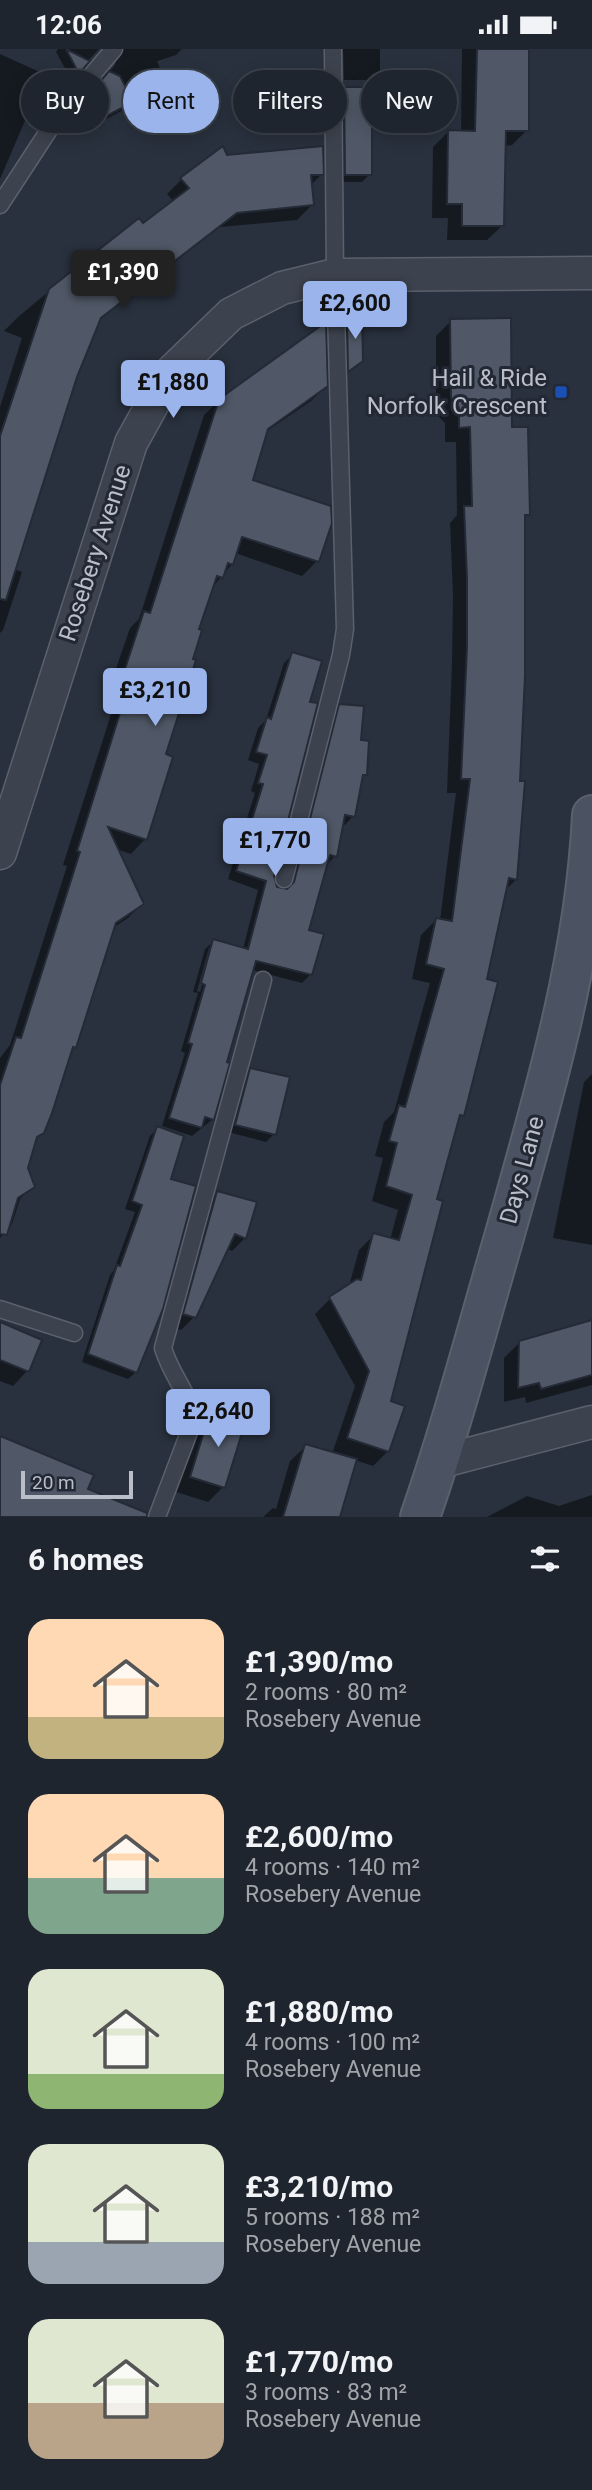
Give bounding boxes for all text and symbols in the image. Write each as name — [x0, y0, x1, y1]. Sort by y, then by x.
text: 12:06 — [35, 10, 102, 40]
chip: Buy — [21, 70, 109, 133]
chip: Rent — [123, 70, 219, 133]
chip: Filters — [233, 70, 347, 133]
chip: New — [361, 70, 457, 133]
pin: £1,390 — [66, 251, 180, 310]
text: £1,390 — [87, 259, 159, 286]
pin: £2,600 — [298, 281, 412, 341]
text: £2,600 — [319, 290, 391, 317]
pin: £1,880 — [116, 361, 230, 420]
place label: Hail & Ride Norfolk Crescent — [367, 364, 547, 420]
text: £1,880 — [137, 369, 209, 396]
marker: Hail & Ride Norfolk Crescent — [553, 384, 569, 400]
street label: Rosebery Avenue — [53, 461, 137, 645]
pin: £3,210 — [98, 669, 212, 728]
text: £3,210 — [119, 677, 191, 704]
pin: £1,770 — [218, 819, 332, 878]
text: £1,770 — [239, 827, 311, 854]
street label: Days Lane — [494, 1113, 550, 1227]
pin: £2,640 — [161, 1389, 275, 1449]
text: £2,640 — [182, 1398, 254, 1425]
scale bar — [21, 1468, 133, 1500]
text: 20 m — [32, 1471, 75, 1494]
icon: filters — [526, 1540, 564, 1578]
text: 6 homes — [28, 1542, 144, 1577]
text: £1,390/mo — [245, 1644, 393, 1679]
icon: home — [84, 1647, 168, 1731]
text: 2 rooms · 80 m² — [245, 1679, 407, 1706]
text: Rosebery Avenue — [245, 1706, 421, 1733]
text: £2,600/mo — [245, 1819, 393, 1854]
icon: home — [84, 1822, 168, 1906]
text: 4 rooms · 140 m² — [245, 1854, 420, 1881]
text: Rosebery Avenue — [245, 1881, 421, 1908]
text: £1,880/mo — [245, 1994, 393, 2029]
icon: home — [84, 1997, 168, 2081]
text: 4 rooms · 100 m² — [245, 2029, 420, 2056]
text: Rosebery Avenue — [245, 2056, 421, 2083]
text: £3,210/mo — [245, 2169, 393, 2204]
icon: home — [84, 2172, 168, 2256]
text: 5 rooms · 188 m² — [245, 2204, 420, 2231]
text: Rosebery Avenue — [245, 2231, 421, 2258]
text: £1,770/mo — [245, 2344, 393, 2379]
icon: home — [84, 2347, 168, 2431]
text: 3 rooms · 83 m² — [245, 2379, 407, 2406]
text: Rosebery Avenue — [245, 2406, 421, 2433]

